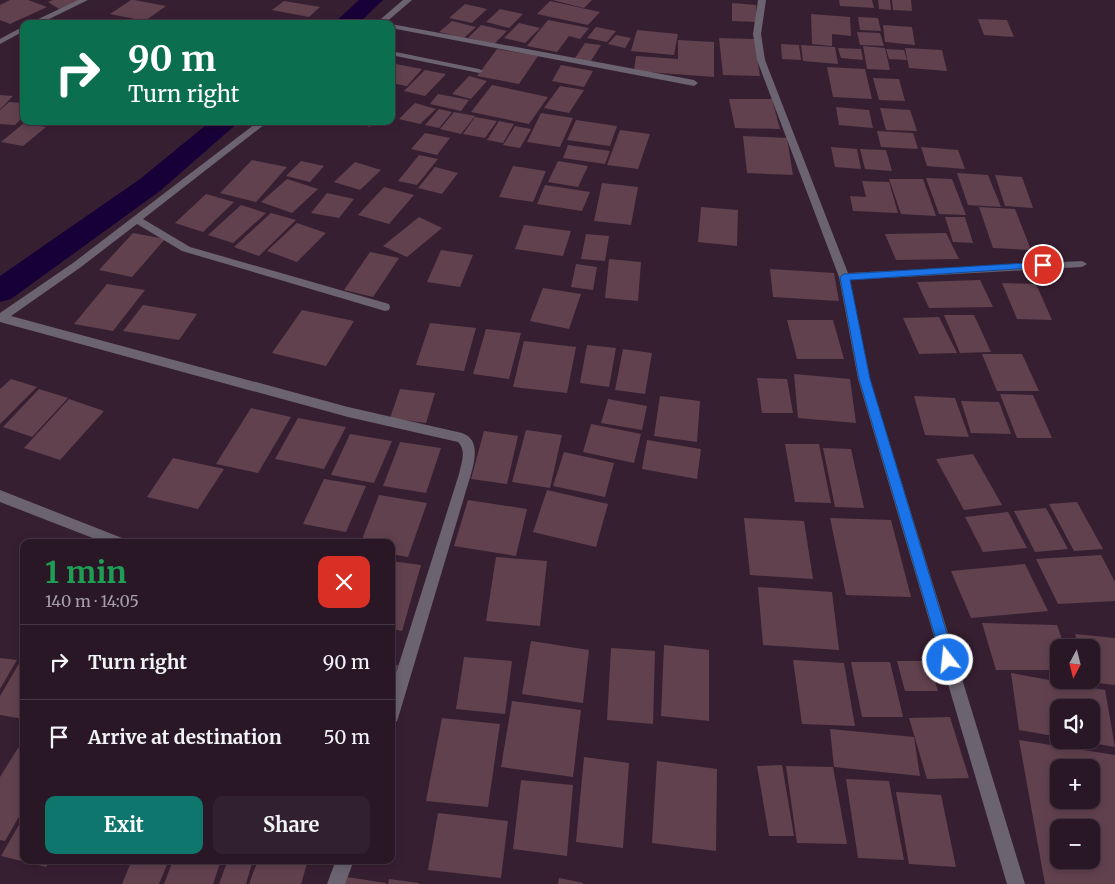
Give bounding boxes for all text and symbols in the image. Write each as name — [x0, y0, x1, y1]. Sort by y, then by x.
text: 90 m — [128, 37, 216, 81]
icon: right — [45, 40, 110, 105]
text: Turn right — [128, 80, 239, 108]
pin — [1022, 244, 1064, 286]
icon: arrive — [1029, 251, 1057, 279]
text: 1 min — [45, 553, 127, 591]
button: close — [318, 556, 370, 608]
text: 140 m · 14:05 — [45, 591, 139, 611]
position arrow — [921, 633, 973, 685]
north arrow — [1050, 639, 1100, 689]
map controls — [1050, 639, 1100, 869]
icon: right — [45, 648, 73, 676]
text: Turn right — [88, 650, 187, 674]
text: 90 m — [323, 650, 370, 674]
button: sound — [1050, 699, 1100, 749]
icon: arrive — [45, 723, 73, 751]
text: Arrive at destination — [88, 725, 282, 749]
text: 50 m — [324, 725, 370, 749]
button: + — [1050, 759, 1100, 809]
button: Exit — [45, 796, 203, 854]
button: Share — [213, 796, 370, 854]
button: − — [1050, 819, 1100, 869]

